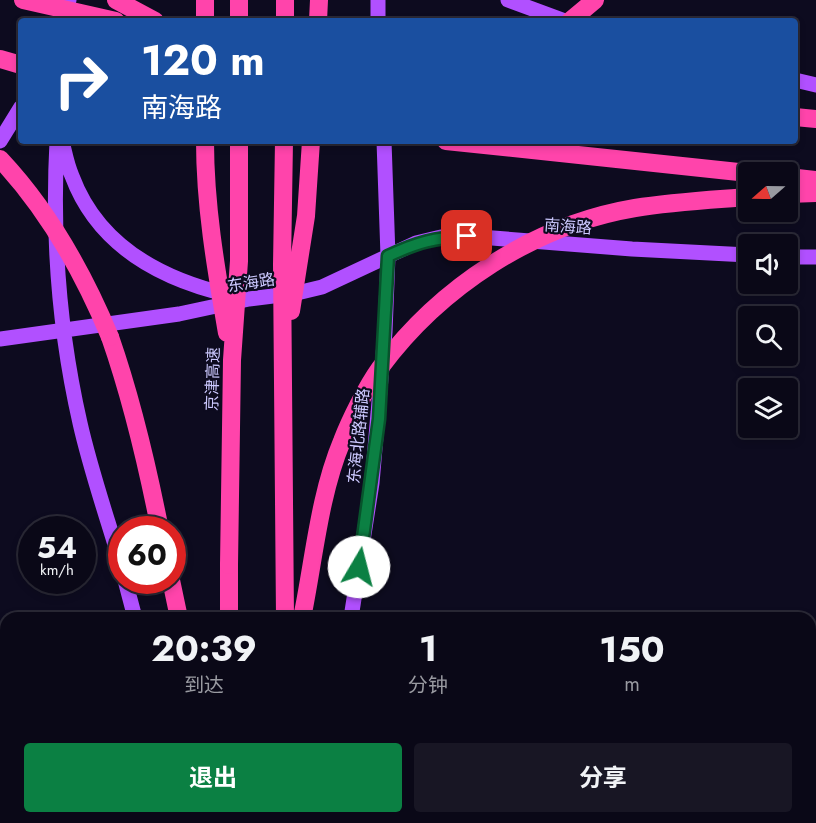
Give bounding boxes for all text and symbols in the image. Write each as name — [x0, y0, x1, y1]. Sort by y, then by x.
text: 120 m — [141, 30, 265, 91]
icon: right — [42, 42, 120, 120]
text: 南海路 — [141, 88, 222, 127]
north arrow — [738, 162, 798, 222]
map controls — [738, 162, 798, 438]
pin — [441, 210, 492, 261]
street label: 南海路 — [543, 213, 593, 240]
icon: arrive — [450, 219, 483, 252]
button: sound — [738, 234, 798, 294]
street label: 东海路 — [226, 267, 277, 298]
button: search — [738, 306, 798, 366]
street label: 京津高速 — [200, 347, 225, 411]
button: layers — [738, 378, 798, 438]
street label: 东海北路辅路 — [342, 387, 375, 485]
speed limit sign: 60 — [108, 516, 186, 594]
text: 54 — [37, 526, 77, 569]
position arrow — [327, 535, 391, 599]
text: km/h — [40, 559, 74, 581]
text: 20:39 — [151, 622, 257, 674]
text: 1 — [419, 622, 437, 674]
text: 150 — [599, 623, 665, 675]
text: m — [624, 670, 640, 699]
text: 到达 — [184, 671, 224, 700]
text: 分钟 — [408, 671, 448, 700]
button: 退出 — [24, 743, 402, 812]
button: 分享 — [414, 743, 792, 812]

